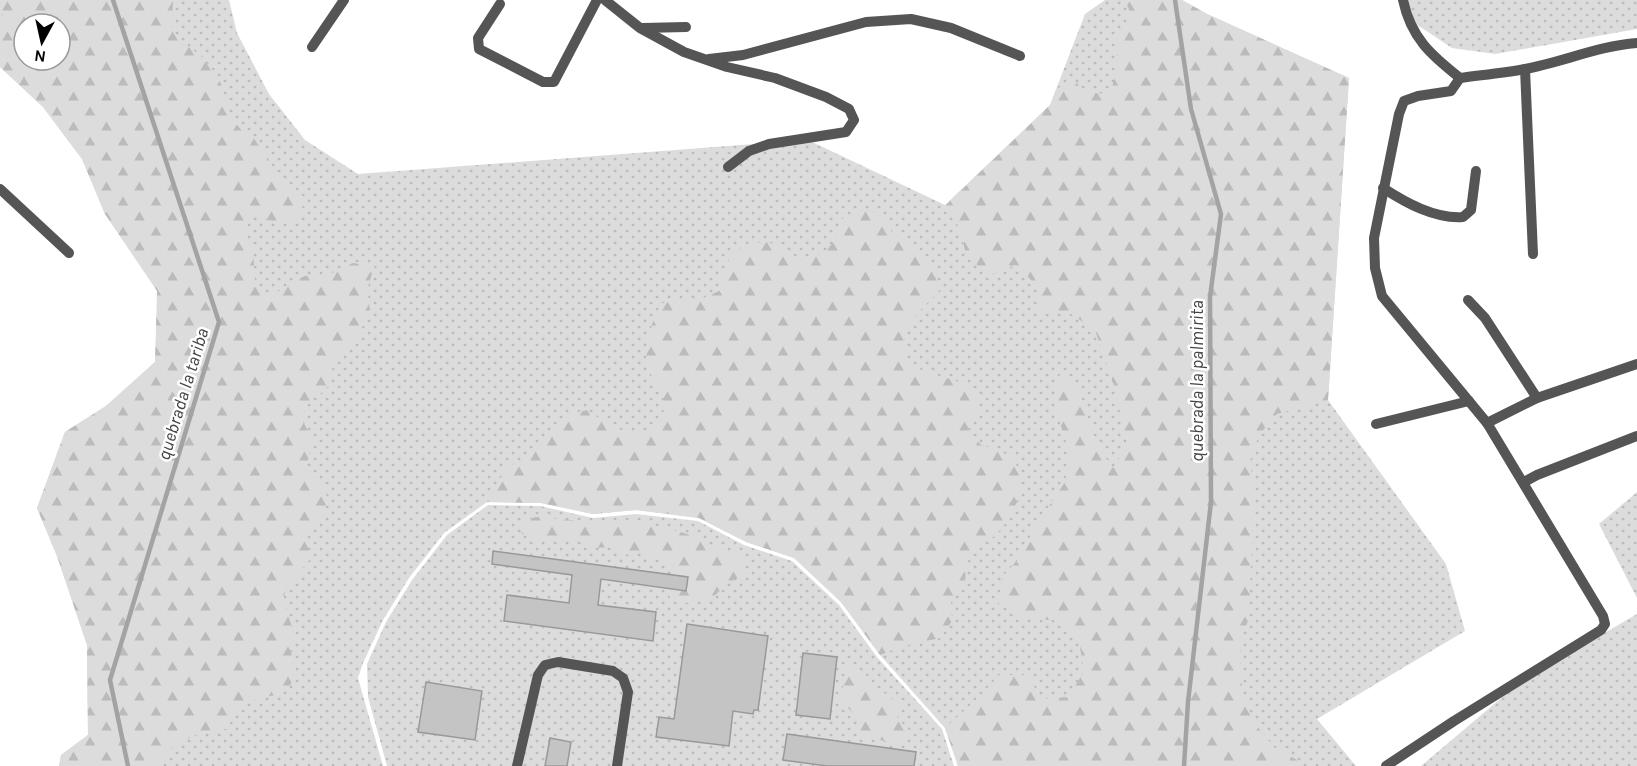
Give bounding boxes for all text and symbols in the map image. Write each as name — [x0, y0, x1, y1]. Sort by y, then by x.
north arrow — [12, 12, 72, 72]
text: N — [33, 46, 47, 67]
water label: quebrada la palmirita — [1186, 300, 1208, 462]
water label: quebrada la tariba — [152, 325, 214, 463]

